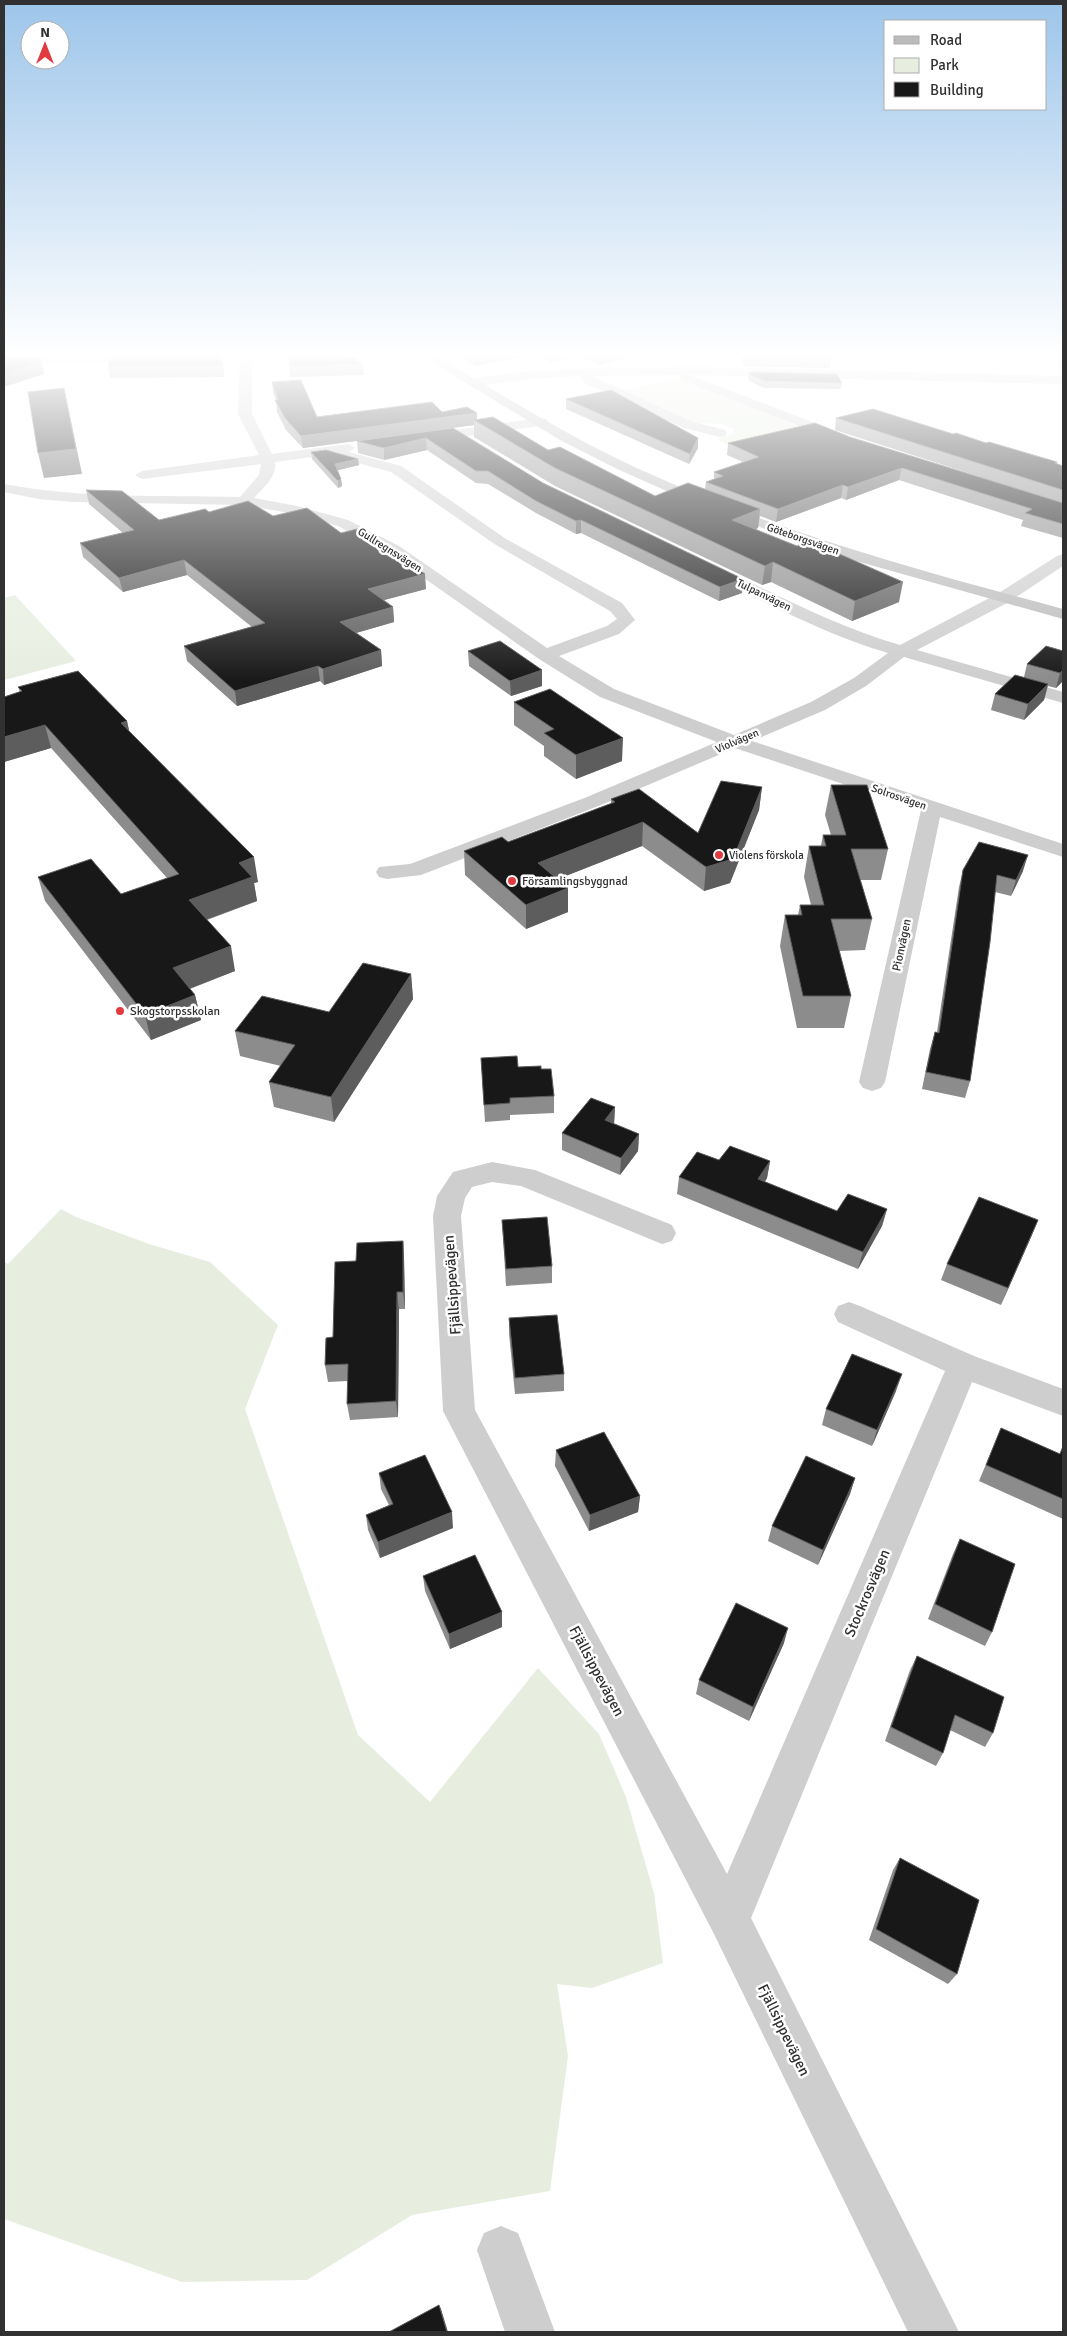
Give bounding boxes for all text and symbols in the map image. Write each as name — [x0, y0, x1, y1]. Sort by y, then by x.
north arrow — [20, 20, 70, 70]
legend — [884, 20, 1047, 110]
text: N — [40, 24, 50, 41]
text: Road — [930, 31, 962, 49]
text: Park — [930, 56, 959, 74]
text: Building — [930, 81, 984, 99]
street label: Göteborgsvägen — [765, 521, 841, 557]
street label: Gullregnsvägen — [356, 525, 424, 575]
street label: Tulpanvägen — [735, 576, 793, 614]
street label: Violvägen — [713, 726, 761, 756]
street label: Solrosvägen — [870, 782, 928, 812]
marker: Violens förskola — [713, 849, 725, 861]
place label: Violens förskola — [729, 849, 804, 862]
place label: Församlingsbyggnad — [522, 874, 628, 889]
marker: Församlingsbyggnad — [506, 875, 518, 887]
street label: Pionvägen — [889, 917, 915, 973]
place label: Skogstorpsskolan — [130, 1004, 220, 1019]
marker: Skogstorpsskolan — [114, 1005, 126, 1017]
street label: Fjällsippevägen — [440, 1234, 464, 1336]
street label: Stockrosvägen — [840, 1547, 894, 1639]
street label: Fjällsippevägen — [566, 1623, 628, 1719]
street label: Fjällsippevägen — [754, 1981, 814, 2079]

